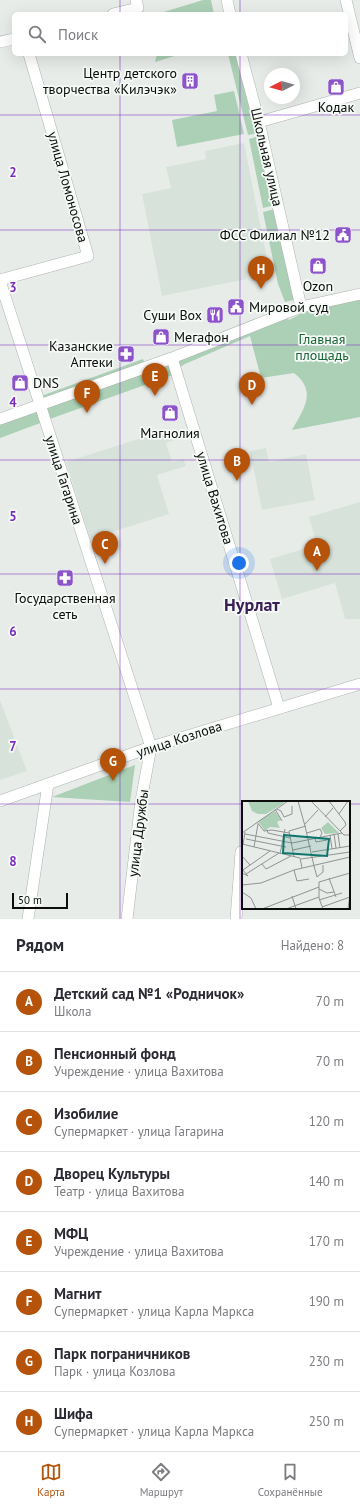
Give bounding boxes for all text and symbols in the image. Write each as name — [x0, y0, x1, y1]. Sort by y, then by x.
search box — [12, 12, 348, 56]
icon: search — [26, 23, 48, 45]
text: Поиск — [58, 25, 98, 44]
place label: Центр детского творчества «Килэчэк» — [43, 64, 177, 98]
north arrow — [264, 68, 300, 104]
building icon: Центр детского творчества «Килэчэк» — [180, 71, 200, 91]
shop icon: Кодак — [326, 77, 346, 97]
place label: Кодак — [318, 98, 354, 116]
street label: Школьная улица — [247, 106, 287, 208]
street label: улица Ломоносова — [44, 129, 92, 245]
text: 2 — [9, 164, 17, 181]
public building icon: ФСС Филиал №12 — [333, 225, 353, 245]
place label: ФСС Филиал №12 — [220, 226, 330, 244]
pin: H — [248, 256, 274, 289]
shop icon: Ozon — [308, 256, 328, 276]
place label: Ozon — [303, 277, 333, 295]
text: 3 — [9, 279, 17, 296]
public building icon: Мировой суд — [226, 297, 246, 317]
place label: Мировой суд — [249, 298, 329, 316]
restaurant icon: Суши Box — [205, 305, 225, 325]
place label: Суши Box — [143, 306, 202, 324]
shop icon: Мегафон — [151, 327, 171, 347]
place label: Мегафон — [174, 328, 229, 346]
park label: Главная площадь — [295, 330, 349, 364]
place label: Казанские Аптеки — [49, 337, 113, 371]
pharmacy icon: Казанские Аптеки — [116, 344, 136, 364]
pin: E — [142, 363, 168, 396]
pin: D — [239, 372, 265, 405]
shop icon: DNS — [10, 373, 30, 393]
place label: DNS — [33, 374, 59, 392]
pin: F — [74, 380, 100, 413]
text: 4 — [9, 394, 17, 411]
shop icon: Магнолия — [160, 403, 180, 423]
place label: Магнолия — [140, 424, 200, 442]
street label: улица Гагарина — [41, 433, 87, 527]
pin: B — [224, 448, 250, 481]
street label: улица Вахитова — [192, 449, 238, 547]
text: 5 — [9, 508, 17, 525]
pin: C — [92, 531, 118, 564]
pin: A — [304, 538, 330, 571]
your location — [229, 553, 249, 573]
pharmacy icon: Государственная сеть — [55, 568, 75, 588]
place label: Государственная сеть — [14, 589, 116, 623]
district label: Нурлат — [224, 593, 280, 616]
text: 6 — [9, 623, 17, 640]
street label: улица Козлова — [134, 717, 224, 761]
text: 7 — [9, 738, 17, 755]
pin: G — [100, 748, 126, 781]
street label: улица Дружбы — [124, 788, 152, 878]
inset map — [242, 801, 350, 909]
text: 8 — [9, 853, 17, 870]
scale bar — [12, 891, 68, 910]
text: 50 m — [18, 893, 42, 907]
text: Рядом — [16, 934, 64, 956]
text: Найдено: 8 — [281, 937, 344, 954]
text: Детский сад №1 «Родничок» — [54, 984, 244, 1003]
text: A — [25, 993, 33, 1010]
text: 70 m — [316, 993, 344, 1010]
text: Школа — [54, 1003, 91, 1020]
text: Пенсионный фонд — [54, 1044, 176, 1063]
text: B — [25, 1053, 33, 1070]
text: 70 m — [316, 1053, 344, 1070]
text: Учреждение · улица Вахитова — [54, 1063, 224, 1080]
text: Изобилие — [54, 1104, 118, 1123]
text: C — [25, 1113, 33, 1130]
text: 120 m — [309, 1113, 344, 1130]
text: Супермаркет · улица Гагарина — [54, 1123, 224, 1140]
text: Дворец Культуры — [54, 1164, 170, 1183]
text: D — [25, 1173, 33, 1190]
text: 140 m — [309, 1173, 344, 1190]
text: Театр · улица Вахитова — [54, 1183, 184, 1200]
text: МФЦ — [54, 1224, 88, 1243]
text: E — [26, 1233, 32, 1250]
text: 170 m — [309, 1233, 344, 1250]
text: Учреждение · улица Вахитова — [54, 1243, 224, 1260]
text: Магнит — [54, 1284, 102, 1303]
text: F — [26, 1293, 32, 1310]
text: 190 m — [309, 1293, 344, 1310]
text: Супермаркет · улица Карла Маркса — [54, 1303, 254, 1320]
text: Парк пограничников — [54, 1344, 190, 1363]
text: G — [25, 1353, 33, 1370]
text: 230 m — [309, 1353, 344, 1370]
text: Парк · улица Козлова — [54, 1363, 175, 1380]
text: Шифа — [54, 1404, 93, 1423]
text: H — [25, 1413, 33, 1430]
text: 250 m — [309, 1413, 344, 1430]
text: Супермаркет · улица Карла Маркса — [54, 1423, 254, 1440]
tab: Карта — [37, 1461, 65, 1499]
tab: Маршрут — [140, 1461, 183, 1499]
tab: Сохранённые — [258, 1461, 323, 1499]

